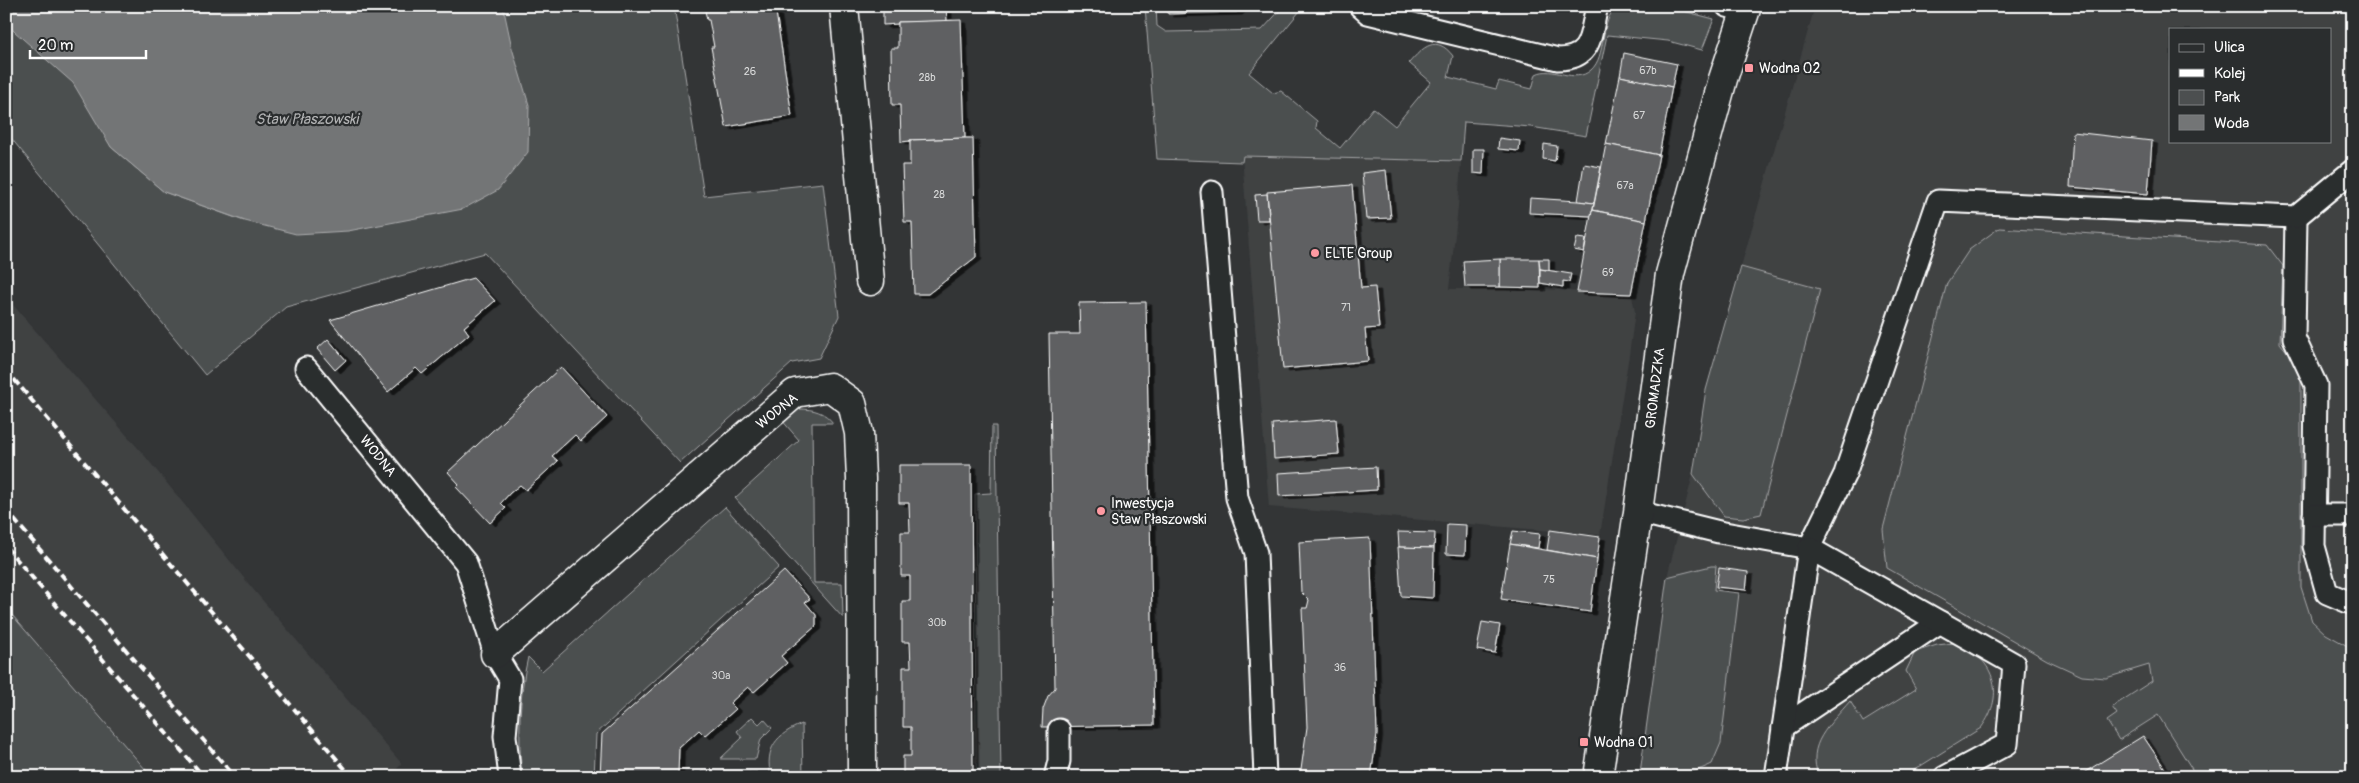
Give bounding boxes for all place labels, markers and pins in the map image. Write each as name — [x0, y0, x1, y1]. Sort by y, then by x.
place label: Wodna 02 — [1759, 60, 1820, 77]
marker: Wodna 02 — [1743, 62, 1755, 74]
place label: ELTE Group — [1325, 245, 1393, 262]
marker: ELTE Group — [1309, 247, 1321, 259]
place label: Inwestycja Staw Płaszowski — [1111, 495, 1207, 528]
marker: Inwestycja Staw Płaszowski — [1095, 505, 1107, 517]
place label: Wodna 01 — [1594, 734, 1653, 751]
marker: Wodna 01 — [1578, 736, 1590, 748]

